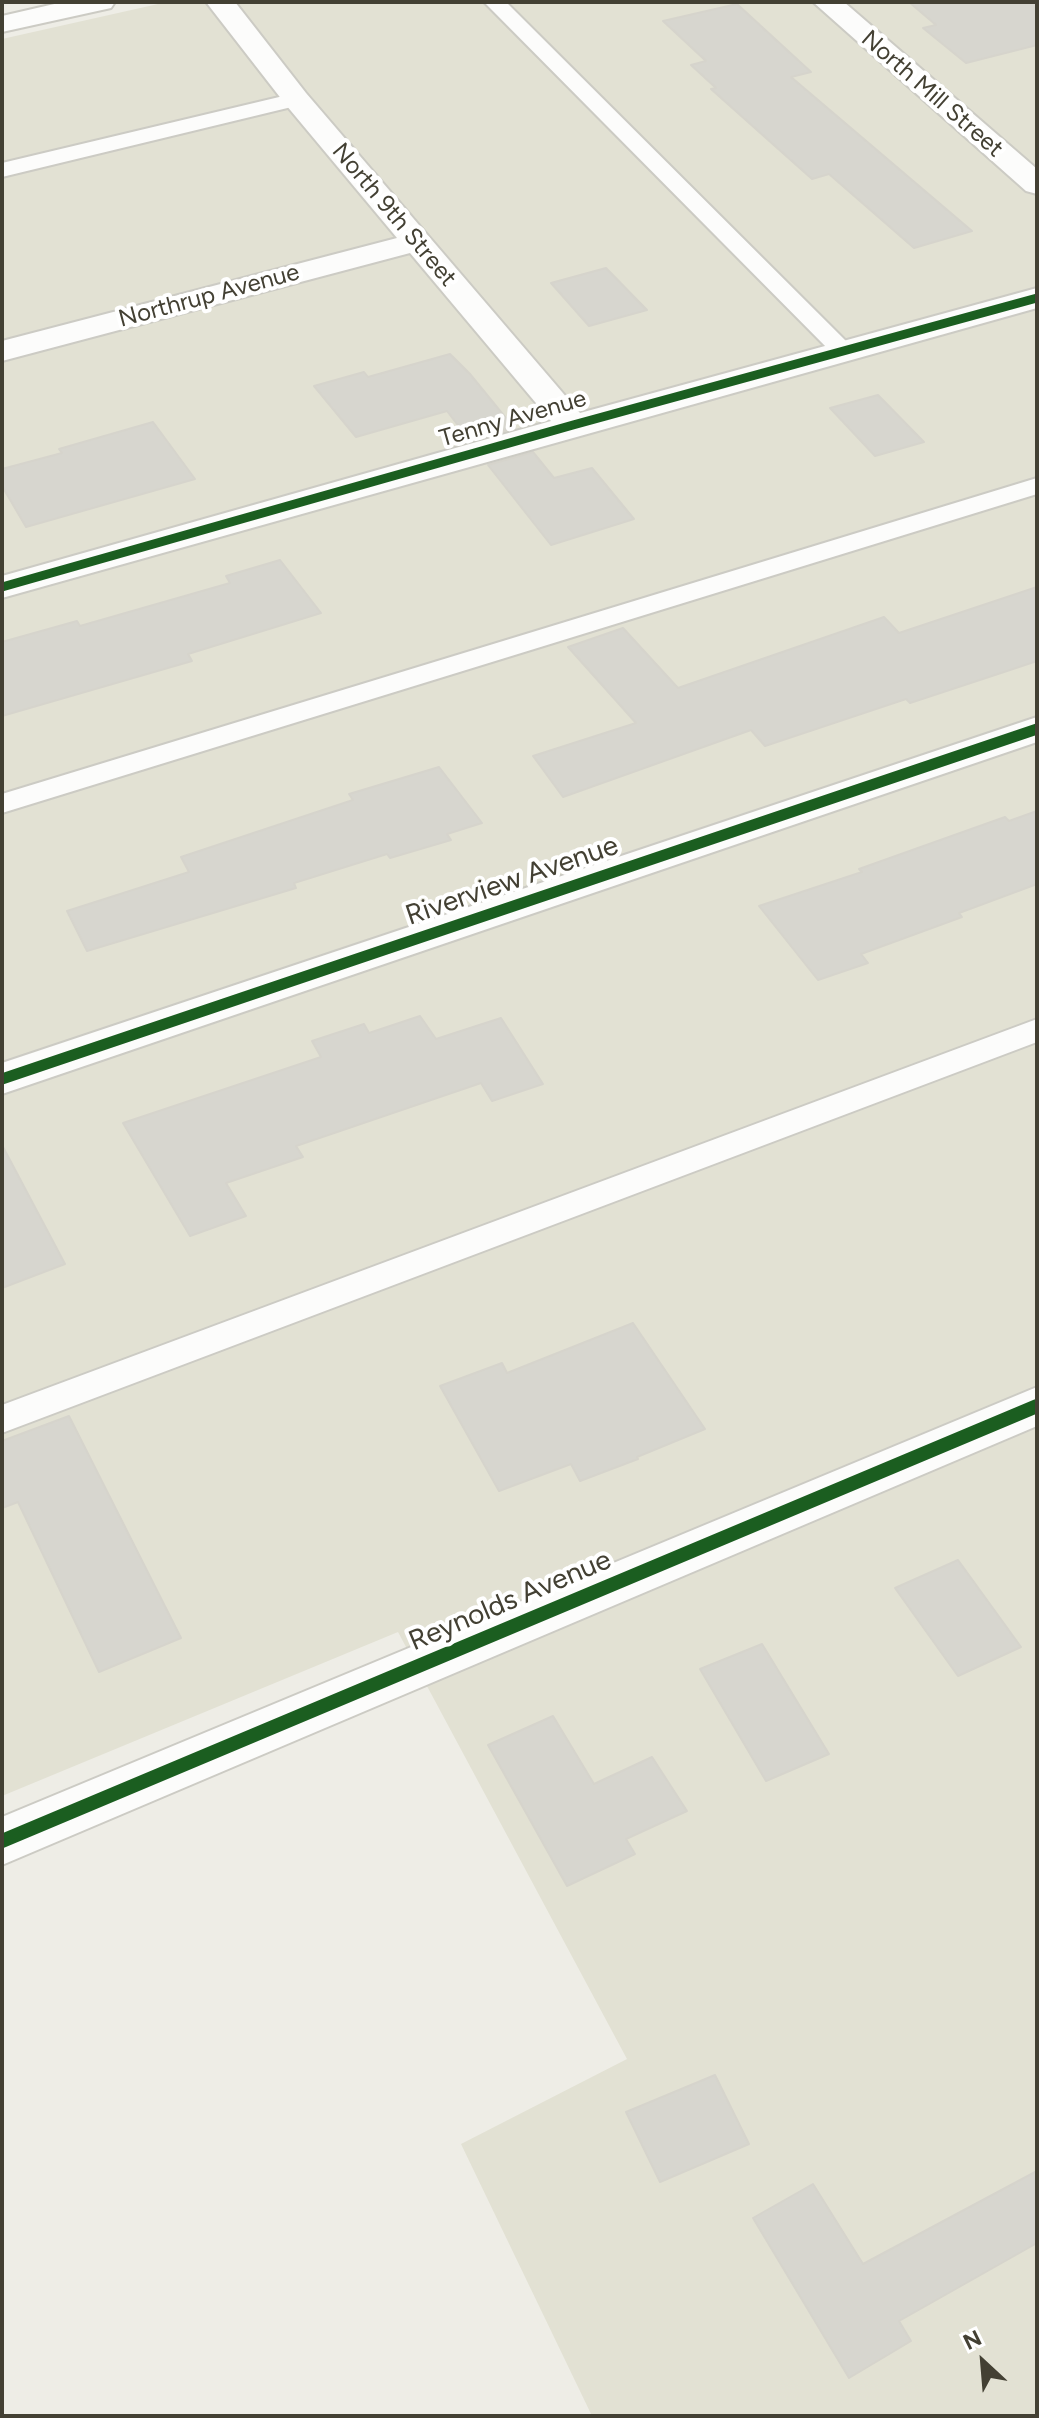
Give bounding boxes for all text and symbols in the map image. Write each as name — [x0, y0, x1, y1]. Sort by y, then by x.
street label: North Mill Street — [855, 25, 1009, 163]
street label: North 9th Street — [326, 137, 462, 293]
street label: Northrup Avenue — [116, 258, 302, 334]
street label: Tenny Avenue — [436, 384, 590, 454]
street label: Riverview Avenue — [401, 829, 623, 933]
street label: Reynolds Avenue — [404, 1543, 616, 1659]
north arrow — [943, 2322, 1023, 2402]
text: N — [959, 2324, 986, 2356]

